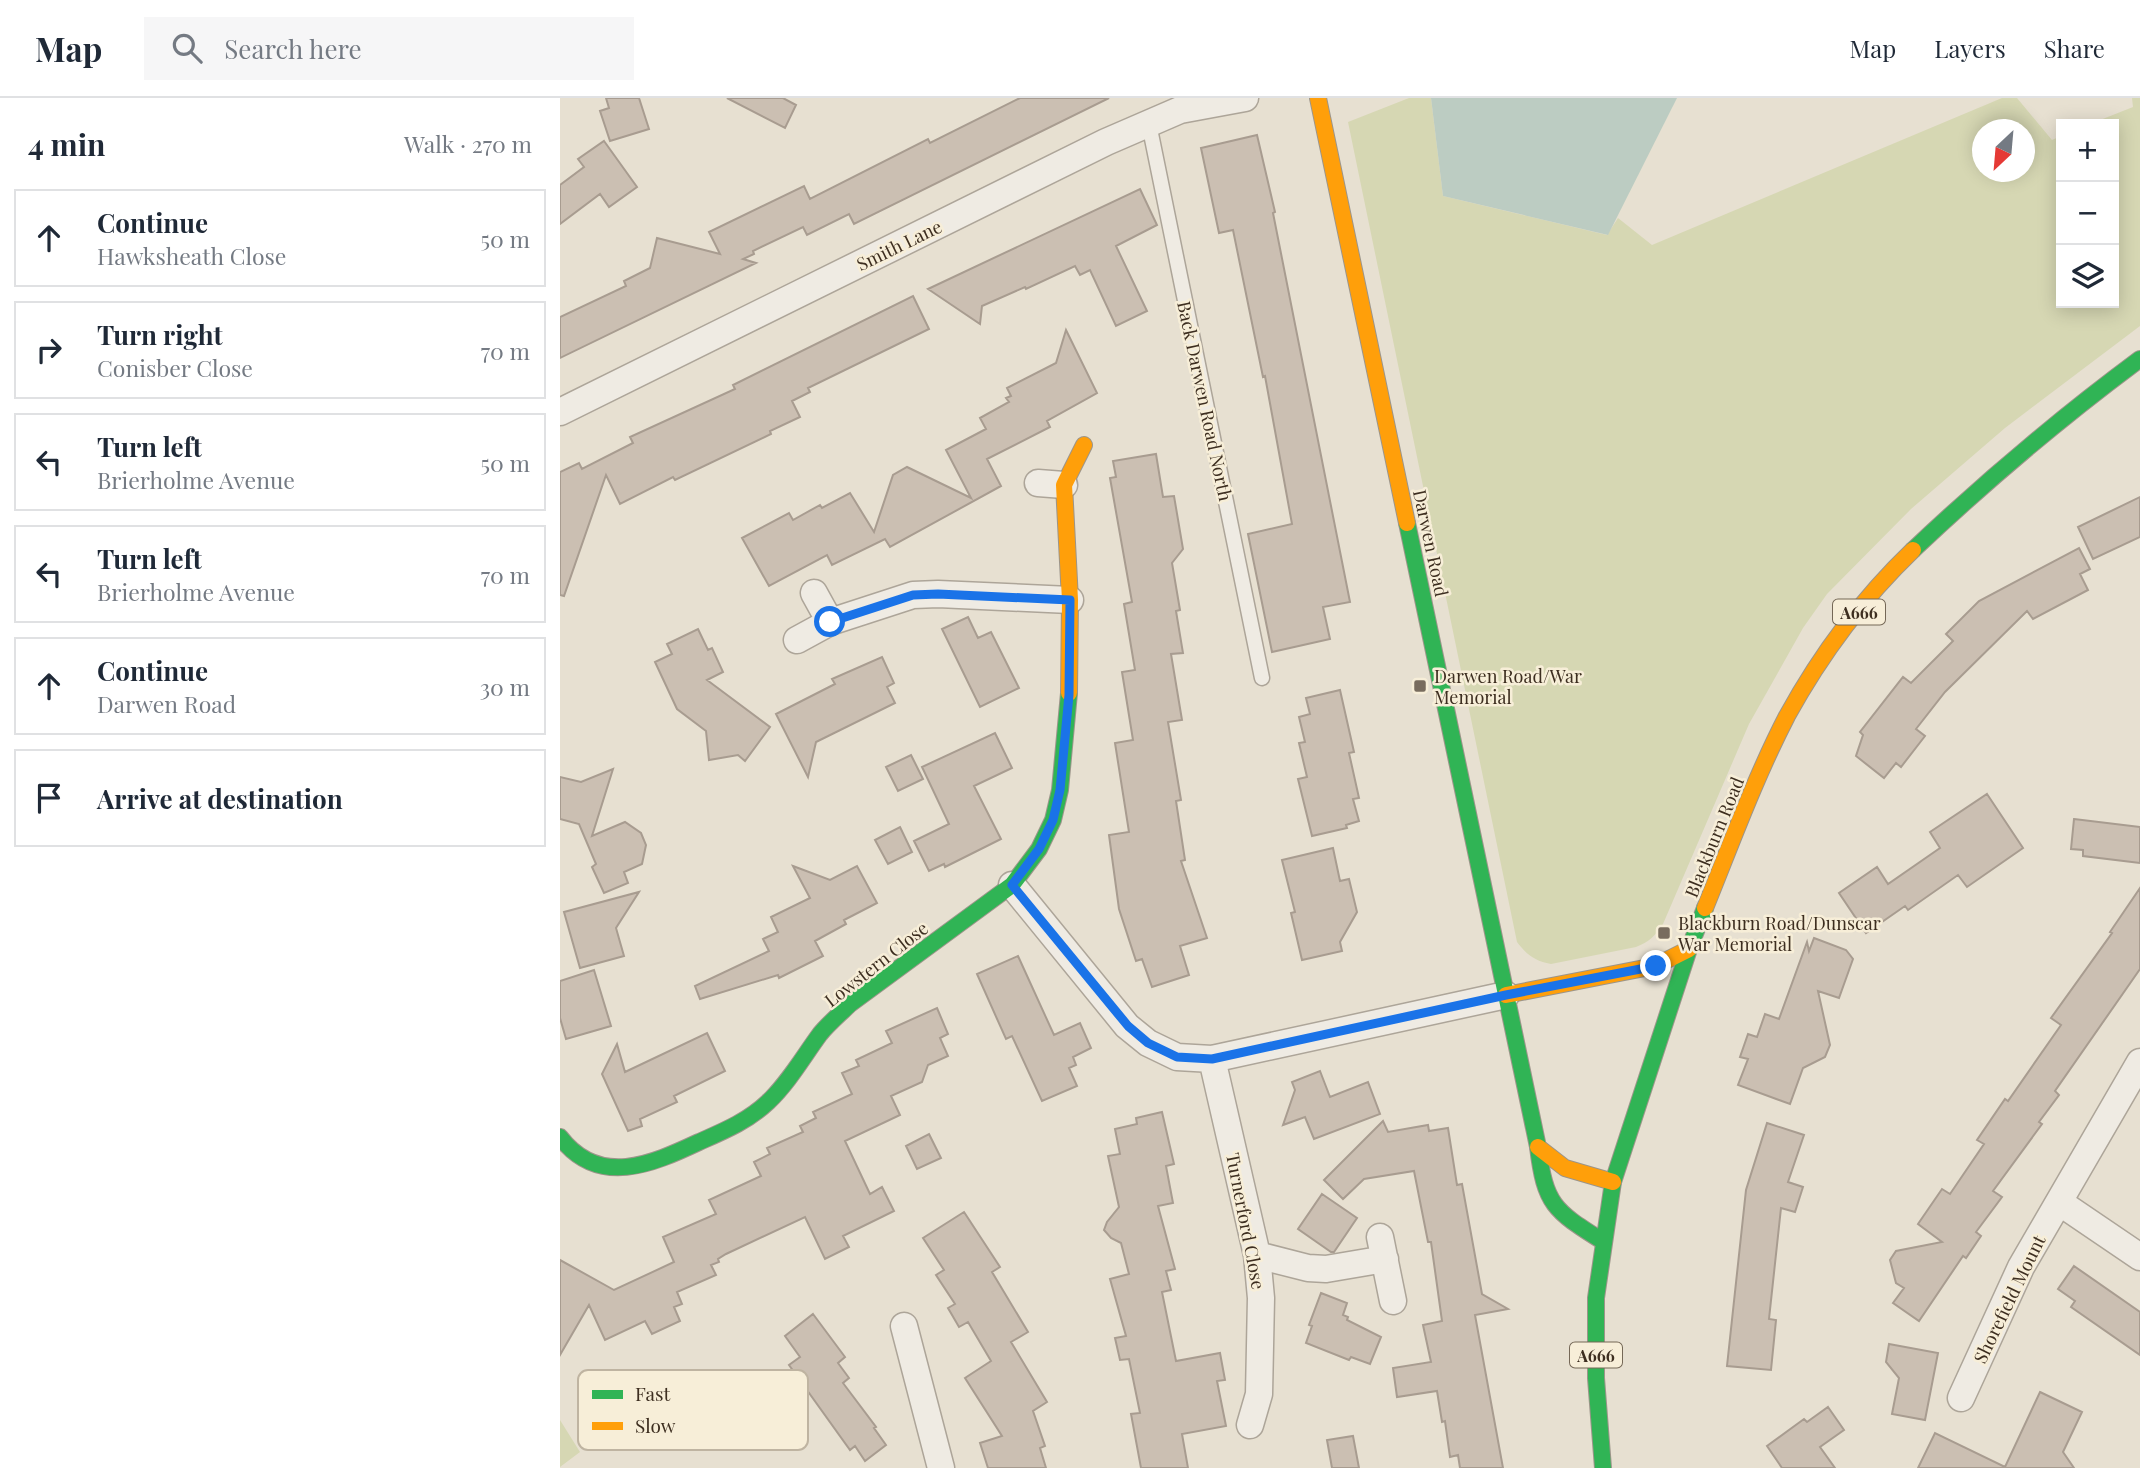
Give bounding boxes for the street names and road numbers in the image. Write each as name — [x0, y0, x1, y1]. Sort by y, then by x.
street label: Smith Lane — [852, 214, 946, 276]
street label: Back Darwen Road North — [1172, 299, 1238, 504]
street label: Darwen Road — [1408, 487, 1454, 599]
road number: A666 — [1833, 600, 1885, 624]
street label: Blackburn Road — [1679, 773, 1749, 901]
street label: Lowstern Close — [819, 916, 933, 1012]
street label: Turnerford Close — [1221, 1151, 1271, 1291]
street label: Shorefield Mount — [1968, 1230, 2051, 1367]
road number: A666 — [1570, 1343, 1622, 1368]

